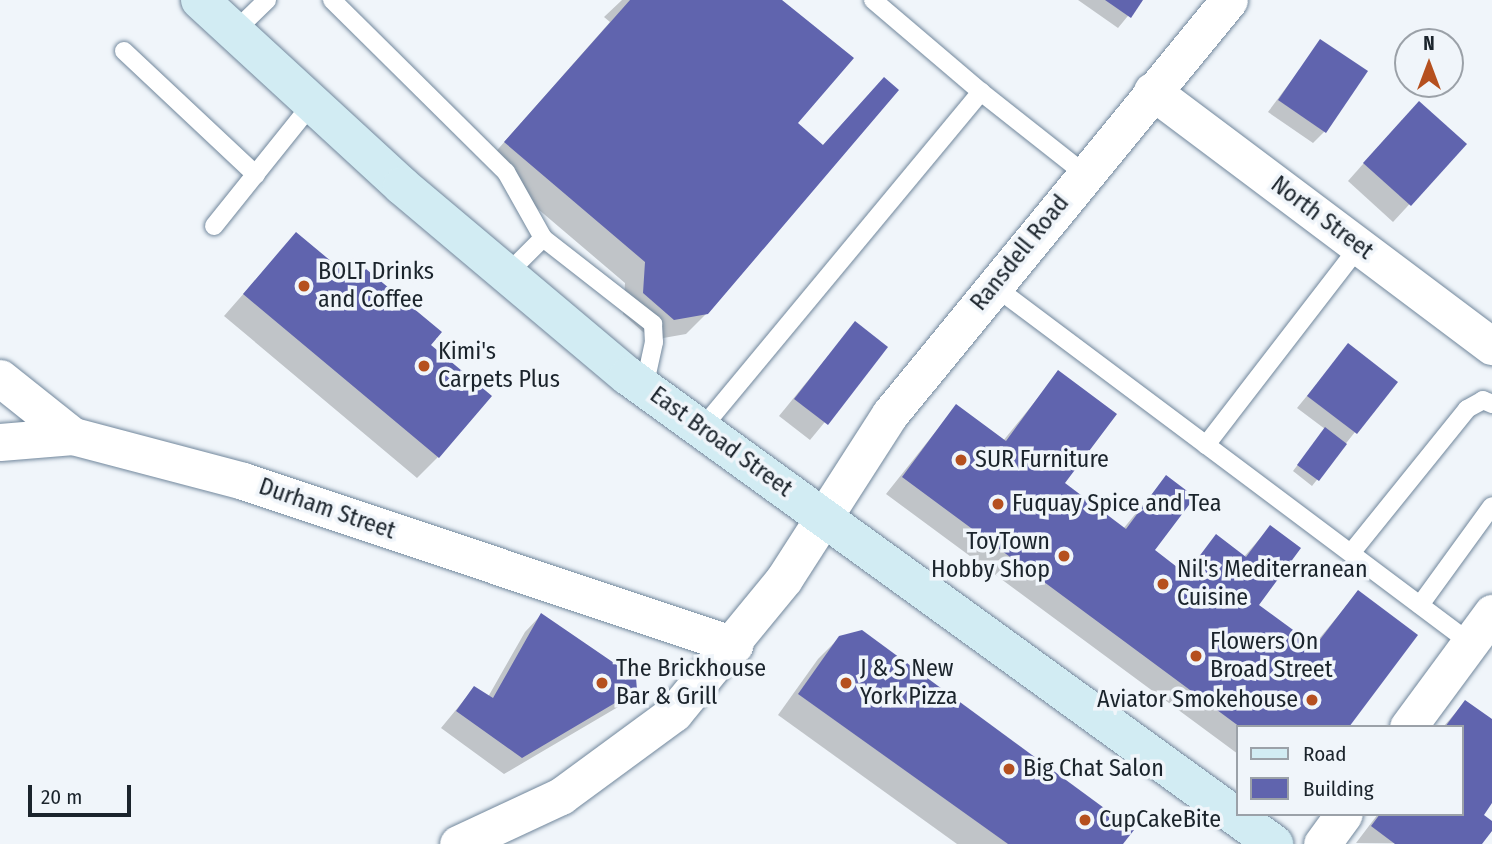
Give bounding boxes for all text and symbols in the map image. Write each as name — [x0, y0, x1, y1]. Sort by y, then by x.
north arrow — [1394, 28, 1464, 98]
text: N — [1423, 32, 1435, 55]
street label: North Street — [1265, 170, 1379, 266]
street label: Ransdell Road — [965, 189, 1075, 317]
place label: BOLT Drinks and Coffee — [318, 258, 434, 314]
marker: BOLT Drinks and Coffee — [296, 278, 312, 294]
place label: Kimi's Carpets Plus — [438, 338, 560, 394]
marker: Kimi's Carpets Plus — [416, 358, 432, 374]
street label: East Broad Street — [644, 381, 798, 503]
place label: SUR Furniture — [975, 446, 1109, 474]
marker: SUR Furniture — [953, 452, 969, 468]
street label: Durham Street — [255, 472, 399, 546]
place label: Fuquay Spice and Tea — [1012, 490, 1221, 518]
marker: Fuquay Spice and Tea — [990, 496, 1006, 512]
place label: ToyTown Hobby Shop — [931, 528, 1050, 584]
marker: ToyTown Hobby Shop — [1056, 548, 1072, 564]
place label: Nil's Mediterranean Cuisine — [1177, 556, 1368, 612]
marker: Nil's Mediterranean Cuisine — [1155, 576, 1171, 592]
place label: Flowers On Broad Street — [1210, 628, 1333, 684]
marker: Flowers On Broad Street — [1188, 648, 1204, 664]
place label: The Brickhouse Bar & Grill — [616, 655, 766, 711]
place label: J & S New York Pizza — [860, 655, 957, 711]
marker: The Brickhouse Bar & Grill — [594, 675, 610, 691]
marker: J & S New York Pizza — [838, 675, 854, 691]
place label: Aviator Smokehouse — [1097, 686, 1298, 714]
marker: Aviator Smokehouse — [1304, 692, 1320, 708]
legend — [1236, 725, 1464, 816]
text: Road — [1303, 741, 1347, 767]
place label: Big Chat Salon — [1023, 755, 1164, 783]
marker: Big Chat Salon — [1001, 761, 1017, 777]
scale bar — [32, 770, 135, 814]
text: Building — [1303, 776, 1374, 802]
text: 20 m — [41, 784, 82, 810]
place label: CupCakeBite — [1099, 806, 1221, 834]
marker: CupCakeBite — [1077, 812, 1093, 828]

